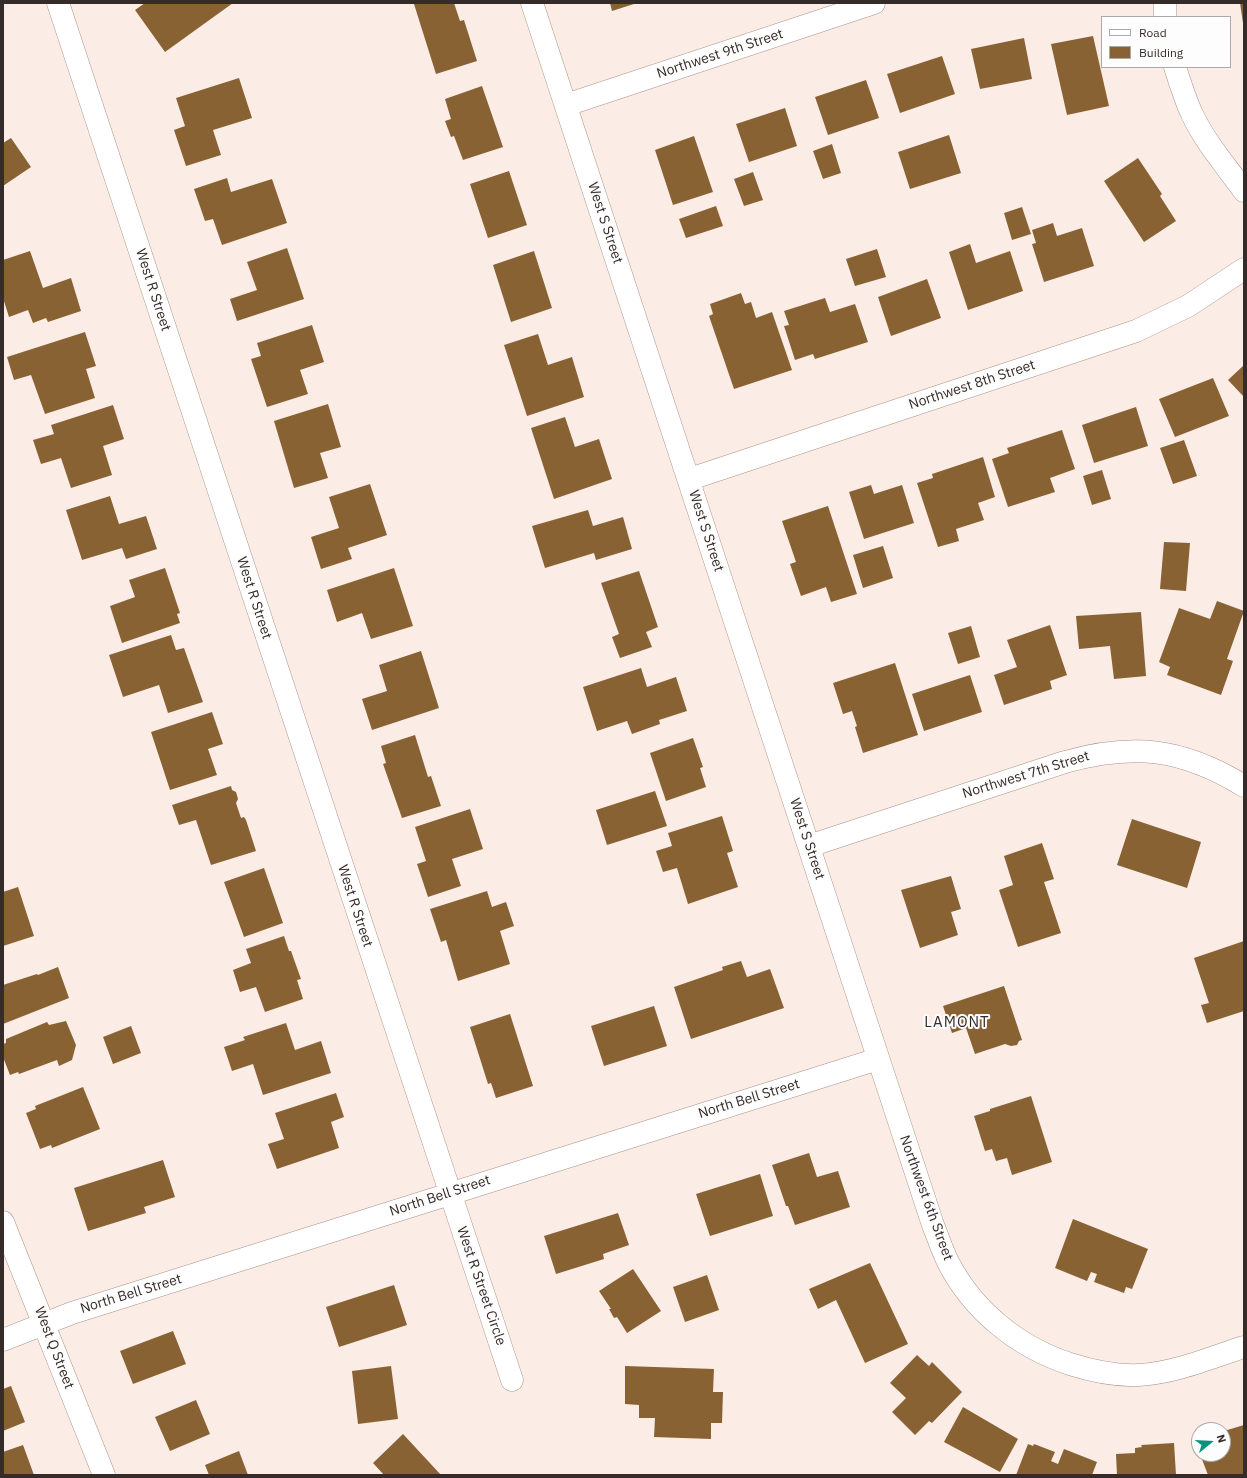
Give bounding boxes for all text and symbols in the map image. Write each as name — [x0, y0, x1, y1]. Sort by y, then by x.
legend — [1101, 16, 1231, 68]
text: Road — [1139, 25, 1167, 40]
street label: Northwest 9th Street — [655, 26, 785, 82]
text: Building — [1139, 45, 1183, 60]
street label: West S Street — [584, 180, 626, 266]
street label: West R Street — [132, 247, 174, 333]
street label: Northwest 8th Street — [907, 357, 1037, 413]
street label: West S Street — [685, 488, 727, 574]
street label: West R Street — [233, 555, 275, 641]
street label: Northwest 7th Street — [960, 748, 1092, 802]
street label: West S Street — [786, 796, 828, 882]
street label: West R Street — [334, 863, 376, 949]
district label: LAMONT — [924, 1014, 990, 1032]
street label: North Bell Street — [696, 1076, 802, 1122]
street label: Northwest 6th Street — [896, 1133, 956, 1263]
street label: North Bell Street — [387, 1172, 493, 1220]
street label: West R Street Circle — [453, 1224, 509, 1348]
street label: North Bell Street — [78, 1271, 184, 1317]
street label: West Q Street — [31, 1305, 77, 1391]
north arrow — [1191, 1422, 1231, 1462]
text: N — [1214, 1433, 1229, 1445]

